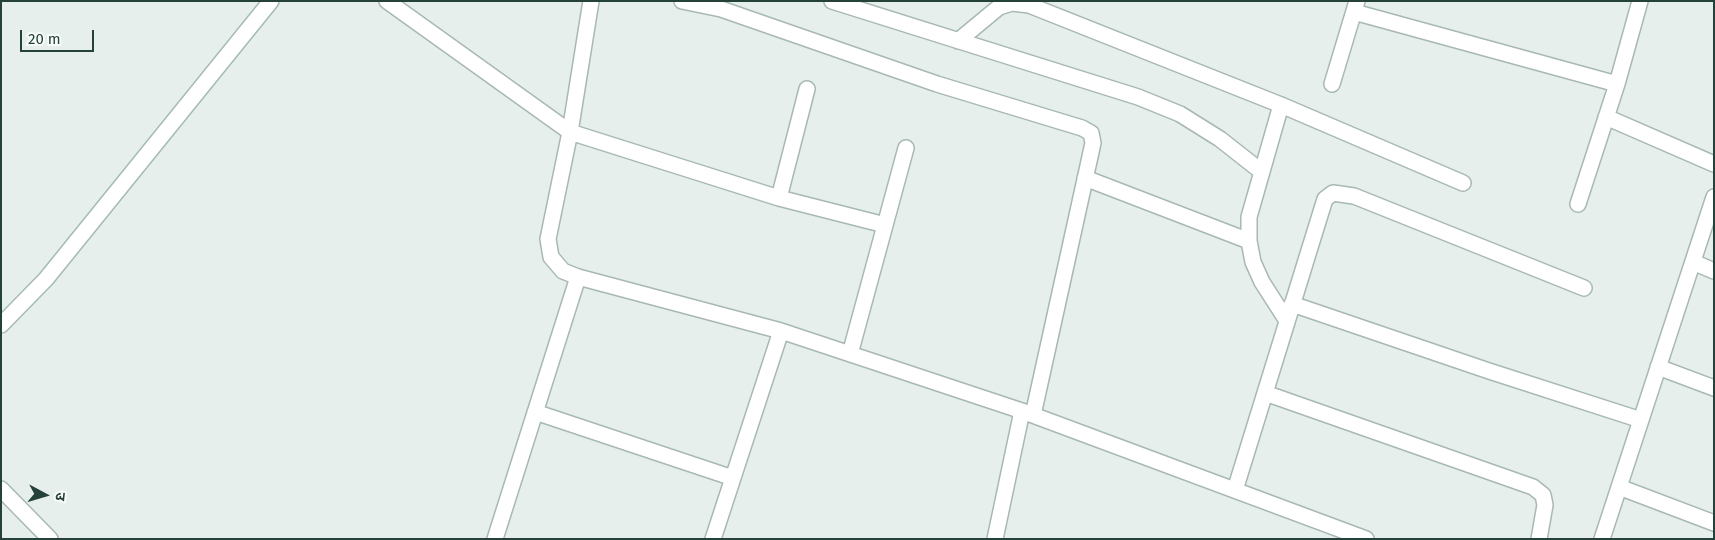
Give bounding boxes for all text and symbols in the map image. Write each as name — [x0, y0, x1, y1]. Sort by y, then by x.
scale bar — [22, 20, 96, 52]
text: 20 m — [28, 30, 61, 48]
north arrow — [20, 470, 70, 520]
text: उ — [52, 492, 69, 502]

